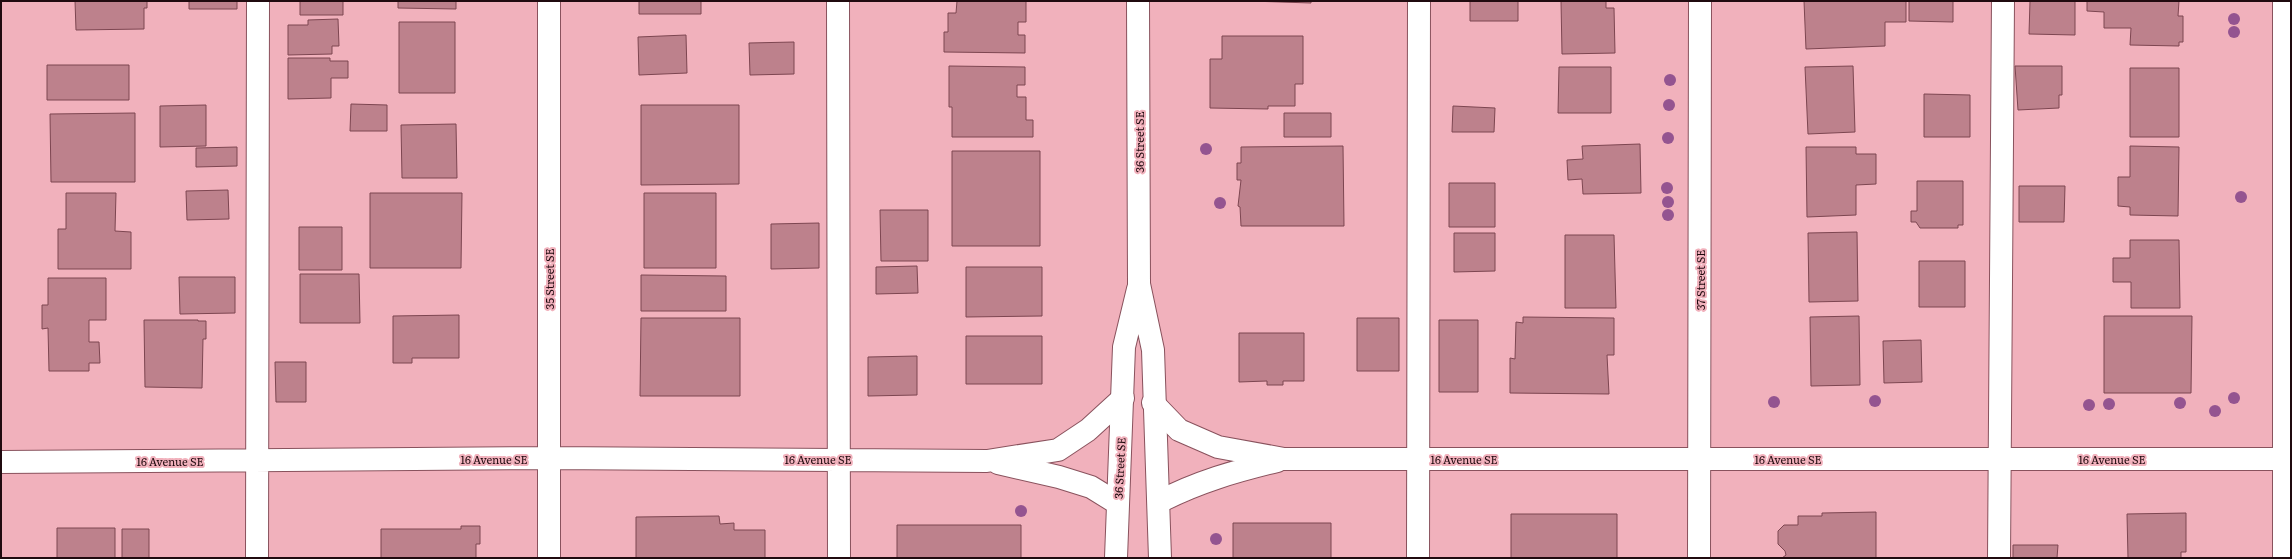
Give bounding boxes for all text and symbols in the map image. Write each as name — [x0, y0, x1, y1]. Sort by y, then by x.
street label: 36 Street SE — [1131, 111, 1147, 173]
street label: 35 Street SE — [541, 249, 557, 309]
street label: 37 Street SE — [1692, 250, 1708, 310]
street label: 36 Street SE — [1109, 437, 1129, 499]
street label: 16 Avenue SE — [461, 451, 528, 467]
street label: 16 Avenue SE — [785, 451, 852, 467]
street label: 16 Avenue SE — [1431, 451, 1498, 467]
street label: 16 Avenue SE — [1755, 451, 1822, 467]
street label: 16 Avenue SE — [2079, 451, 2146, 467]
street label: 16 Avenue SE — [137, 453, 204, 469]

